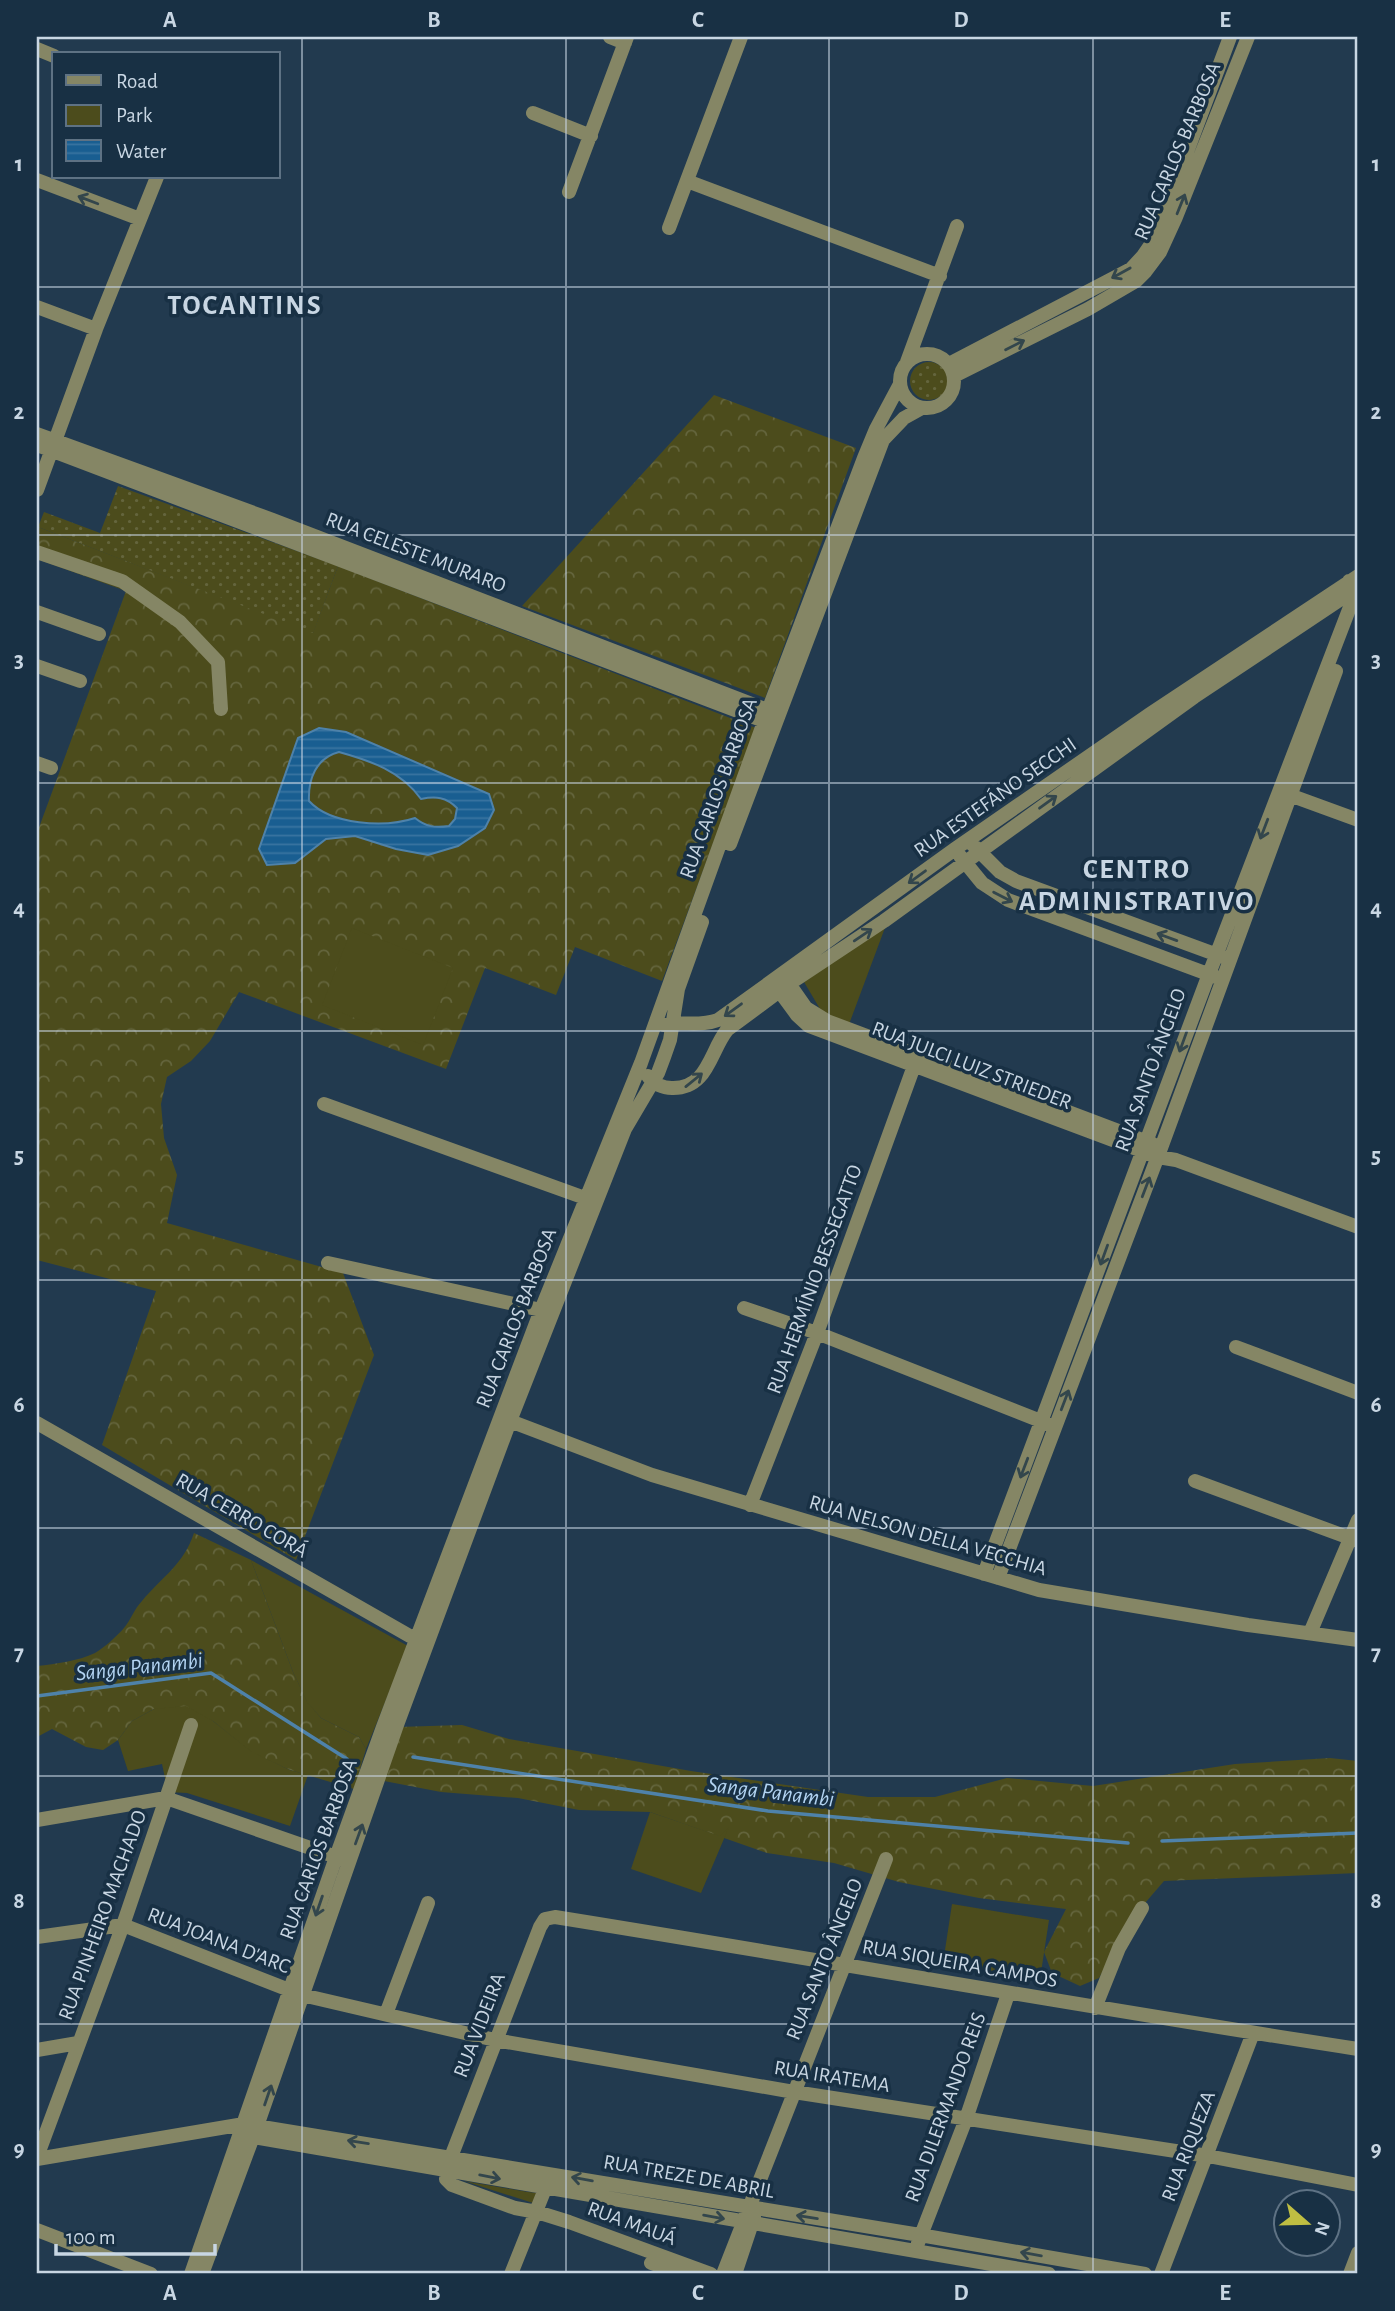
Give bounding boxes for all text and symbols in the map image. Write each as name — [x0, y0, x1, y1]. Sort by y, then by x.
text: A — [163, 9, 177, 32]
text: B — [427, 9, 441, 32]
text: C — [692, 9, 704, 32]
text: D — [953, 9, 969, 32]
text: E — [1219, 9, 1231, 32]
legend — [52, 52, 280, 178]
street label: RUA CARLOS BARBOSA — [1131, 59, 1224, 243]
text: Road — [116, 71, 158, 92]
text: Park — [116, 105, 153, 126]
text: Water — [116, 141, 166, 162]
text: 1 — [15, 153, 23, 176]
text: 1 — [1372, 153, 1380, 176]
one-way arrow — [78, 192, 100, 205]
one-way arrow — [1176, 193, 1189, 215]
one-way arrow — [1112, 266, 1132, 280]
district label: TOCANTINS — [167, 292, 323, 320]
one-way arrow — [1004, 338, 1025, 352]
text: 2 — [14, 401, 25, 424]
text: 2 — [1371, 401, 1382, 424]
street label: RUA CELESTE MURARO — [323, 508, 509, 597]
text: 3 — [14, 649, 24, 672]
text: 3 — [1371, 649, 1381, 672]
street label: RUA CARLOS BARBOSA — [676, 695, 761, 881]
street label: RUA ESTEFÁNO SECCHI — [909, 732, 1080, 861]
one-way arrow — [1038, 795, 1057, 809]
one-way arrow — [1257, 818, 1270, 840]
district label: CENTRO ADMINISTRATIVO — [1019, 856, 1255, 916]
one-way arrow — [908, 870, 927, 884]
one-way arrow — [992, 890, 1012, 904]
text: 4 — [13, 897, 25, 920]
text: 4 — [1370, 897, 1382, 920]
one-way arrow — [853, 928, 872, 942]
one-way arrow — [1157, 929, 1179, 942]
street label: RUA SANTO ÂNGELO — [1109, 985, 1190, 1155]
one-way arrow — [723, 1002, 742, 1017]
street label: RUA JULCI LUIZ STRIEDER — [869, 1018, 1075, 1113]
one-way arrow — [1176, 1031, 1189, 1052]
one-way arrow — [684, 1072, 702, 1087]
text: 5 — [14, 1145, 24, 1168]
text: 5 — [1371, 1145, 1381, 1168]
street label: RUA HERMÍNIO BESSEGATTO — [761, 1161, 866, 1397]
one-way arrow — [1141, 1177, 1154, 1199]
street label: RUA CARLOS BARBOSA — [472, 1225, 560, 1411]
one-way arrow — [1097, 1244, 1109, 1266]
one-way arrow — [1059, 1389, 1072, 1411]
text: 6 — [13, 1394, 25, 1417]
text: 6 — [1370, 1394, 1382, 1417]
one-way arrow — [1017, 1457, 1030, 1479]
street label: RUA CERRO CORÁ — [172, 1467, 312, 1562]
street label: RUA NELSON DELLA VECCHIA — [807, 1491, 1049, 1580]
text: 7 — [14, 1642, 24, 1665]
text: 7 — [1371, 1642, 1381, 1665]
water label: Sanga Panambi — [75, 1649, 204, 1686]
street label: RUA CARLOS BARBOSA — [276, 1756, 361, 1942]
water label: Sanga Panambi — [706, 1773, 835, 1812]
street label: RUA PINHEIRO MACHADO — [55, 1807, 150, 2023]
one-way arrow — [354, 1824, 366, 1846]
street label: RUA SANTO ÂNGELO — [781, 1875, 866, 2043]
text: 8 — [13, 1890, 25, 1913]
text: 8 — [1370, 1890, 1382, 1913]
one-way arrow — [312, 1895, 324, 1917]
street label: RUA JOANA D'ARC — [145, 1904, 293, 1977]
street label: RUA SIQUEIRA CAMPOS — [861, 1936, 1059, 1991]
street label: RUA VIDEIRA — [450, 1970, 509, 2080]
street label: RUA DILERMANDO REIS — [901, 2010, 990, 2205]
street label: RUA IRATEMA — [772, 2057, 891, 2096]
one-way arrow — [263, 2085, 275, 2107]
street label: RUA RIQUEZA — [1158, 2088, 1219, 2204]
one-way arrow — [347, 2135, 370, 2148]
text: 9 — [13, 2138, 25, 2161]
text: 9 — [1370, 2138, 1382, 2161]
street label: RUA TREZE DE ABRIL — [602, 2151, 776, 2202]
one-way arrow — [478, 2171, 501, 2184]
one-way arrow — [571, 2172, 594, 2185]
north arrow — [1272, 2188, 1342, 2258]
street label: RUA MAUÁ — [585, 2196, 680, 2249]
one-way arrow — [796, 2210, 819, 2223]
one-way arrow — [702, 2211, 725, 2224]
scale bar — [56, 2213, 215, 2257]
text: N — [1310, 2219, 1333, 2238]
text: 100 m — [66, 2227, 116, 2248]
one-way arrow — [1020, 2247, 1043, 2261]
text: A — [163, 2282, 177, 2305]
text: B — [427, 2282, 441, 2305]
text: C — [692, 2282, 704, 2305]
text: D — [953, 2282, 969, 2305]
text: E — [1219, 2282, 1231, 2305]

